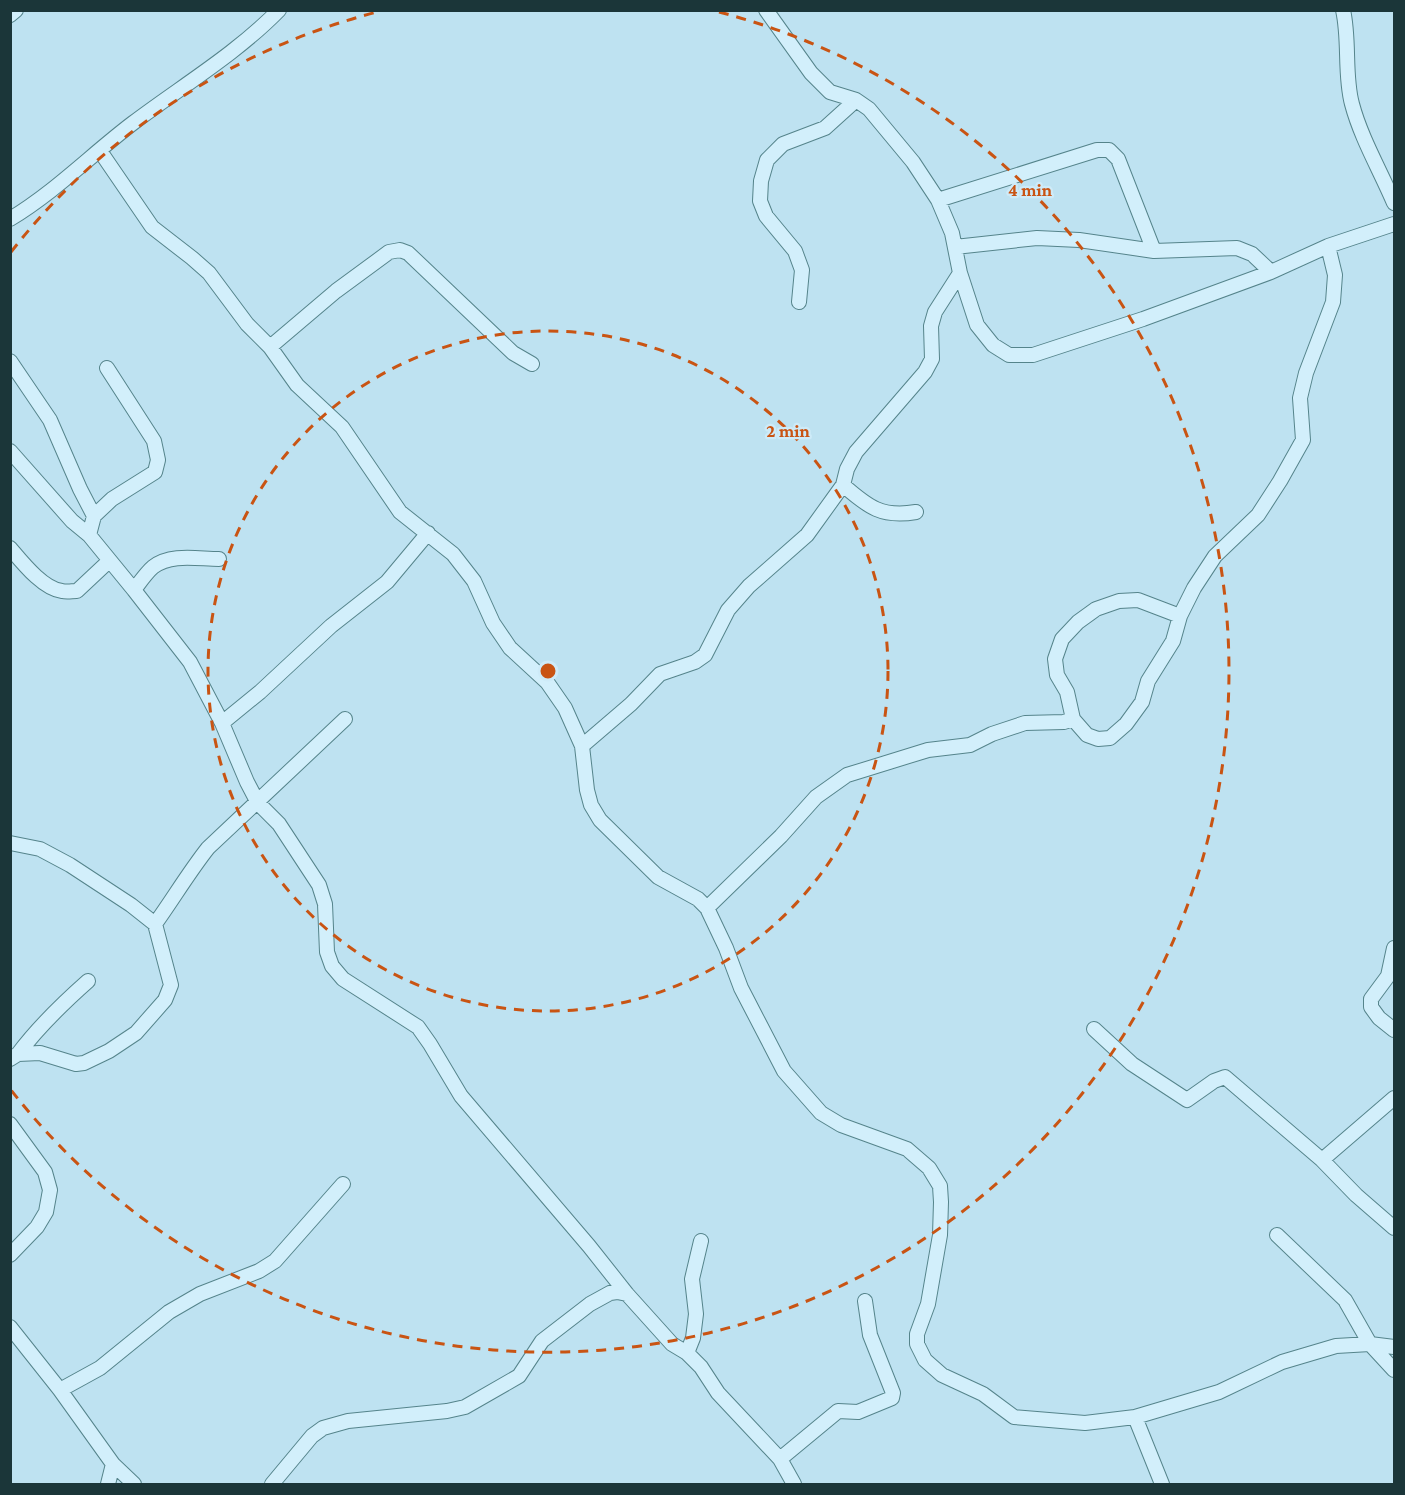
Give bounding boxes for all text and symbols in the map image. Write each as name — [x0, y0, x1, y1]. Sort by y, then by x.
text: 4 min — [1008, 180, 1053, 200]
text: 2 min — [766, 421, 810, 441]
centre of rings — [538, 661, 558, 681]

